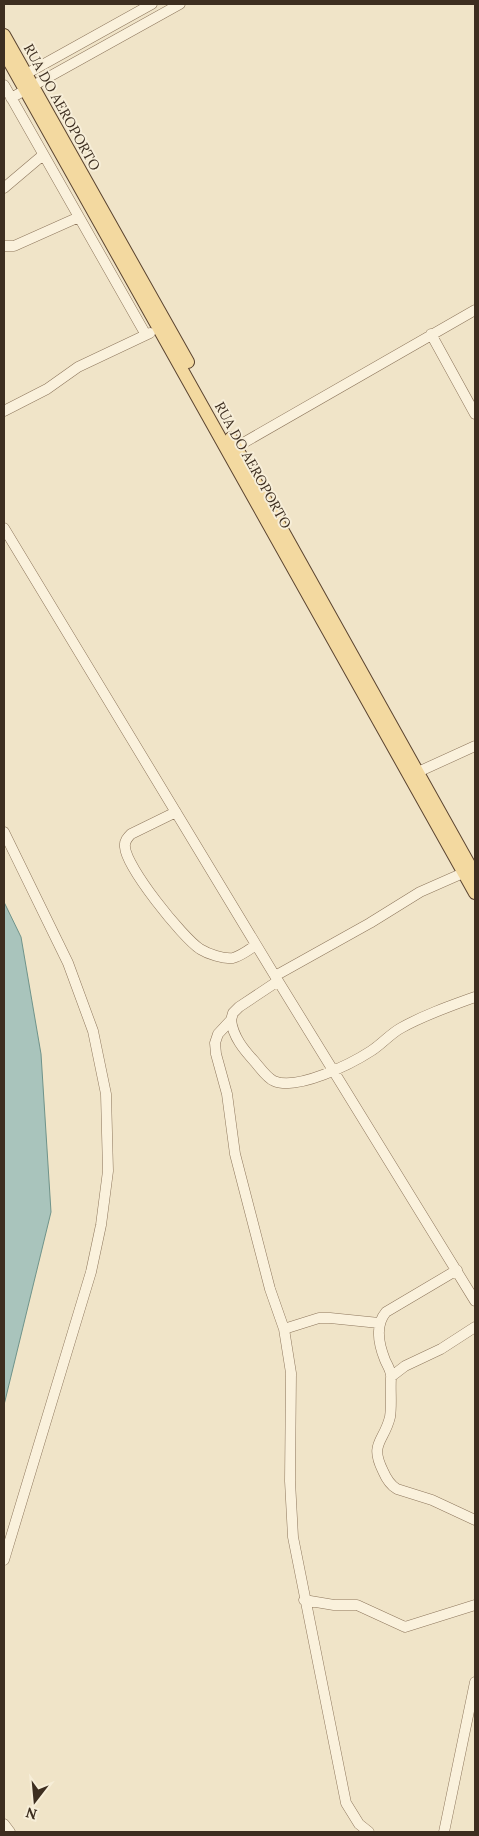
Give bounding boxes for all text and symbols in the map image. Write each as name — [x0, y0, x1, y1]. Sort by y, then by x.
street label: RUA DO AEROPORTO — [20, 40, 104, 174]
street label: RUA DO AEROPORTO — [211, 398, 295, 532]
north arrow — [10, 1776, 60, 1826]
text: N — [24, 1803, 39, 1824]

